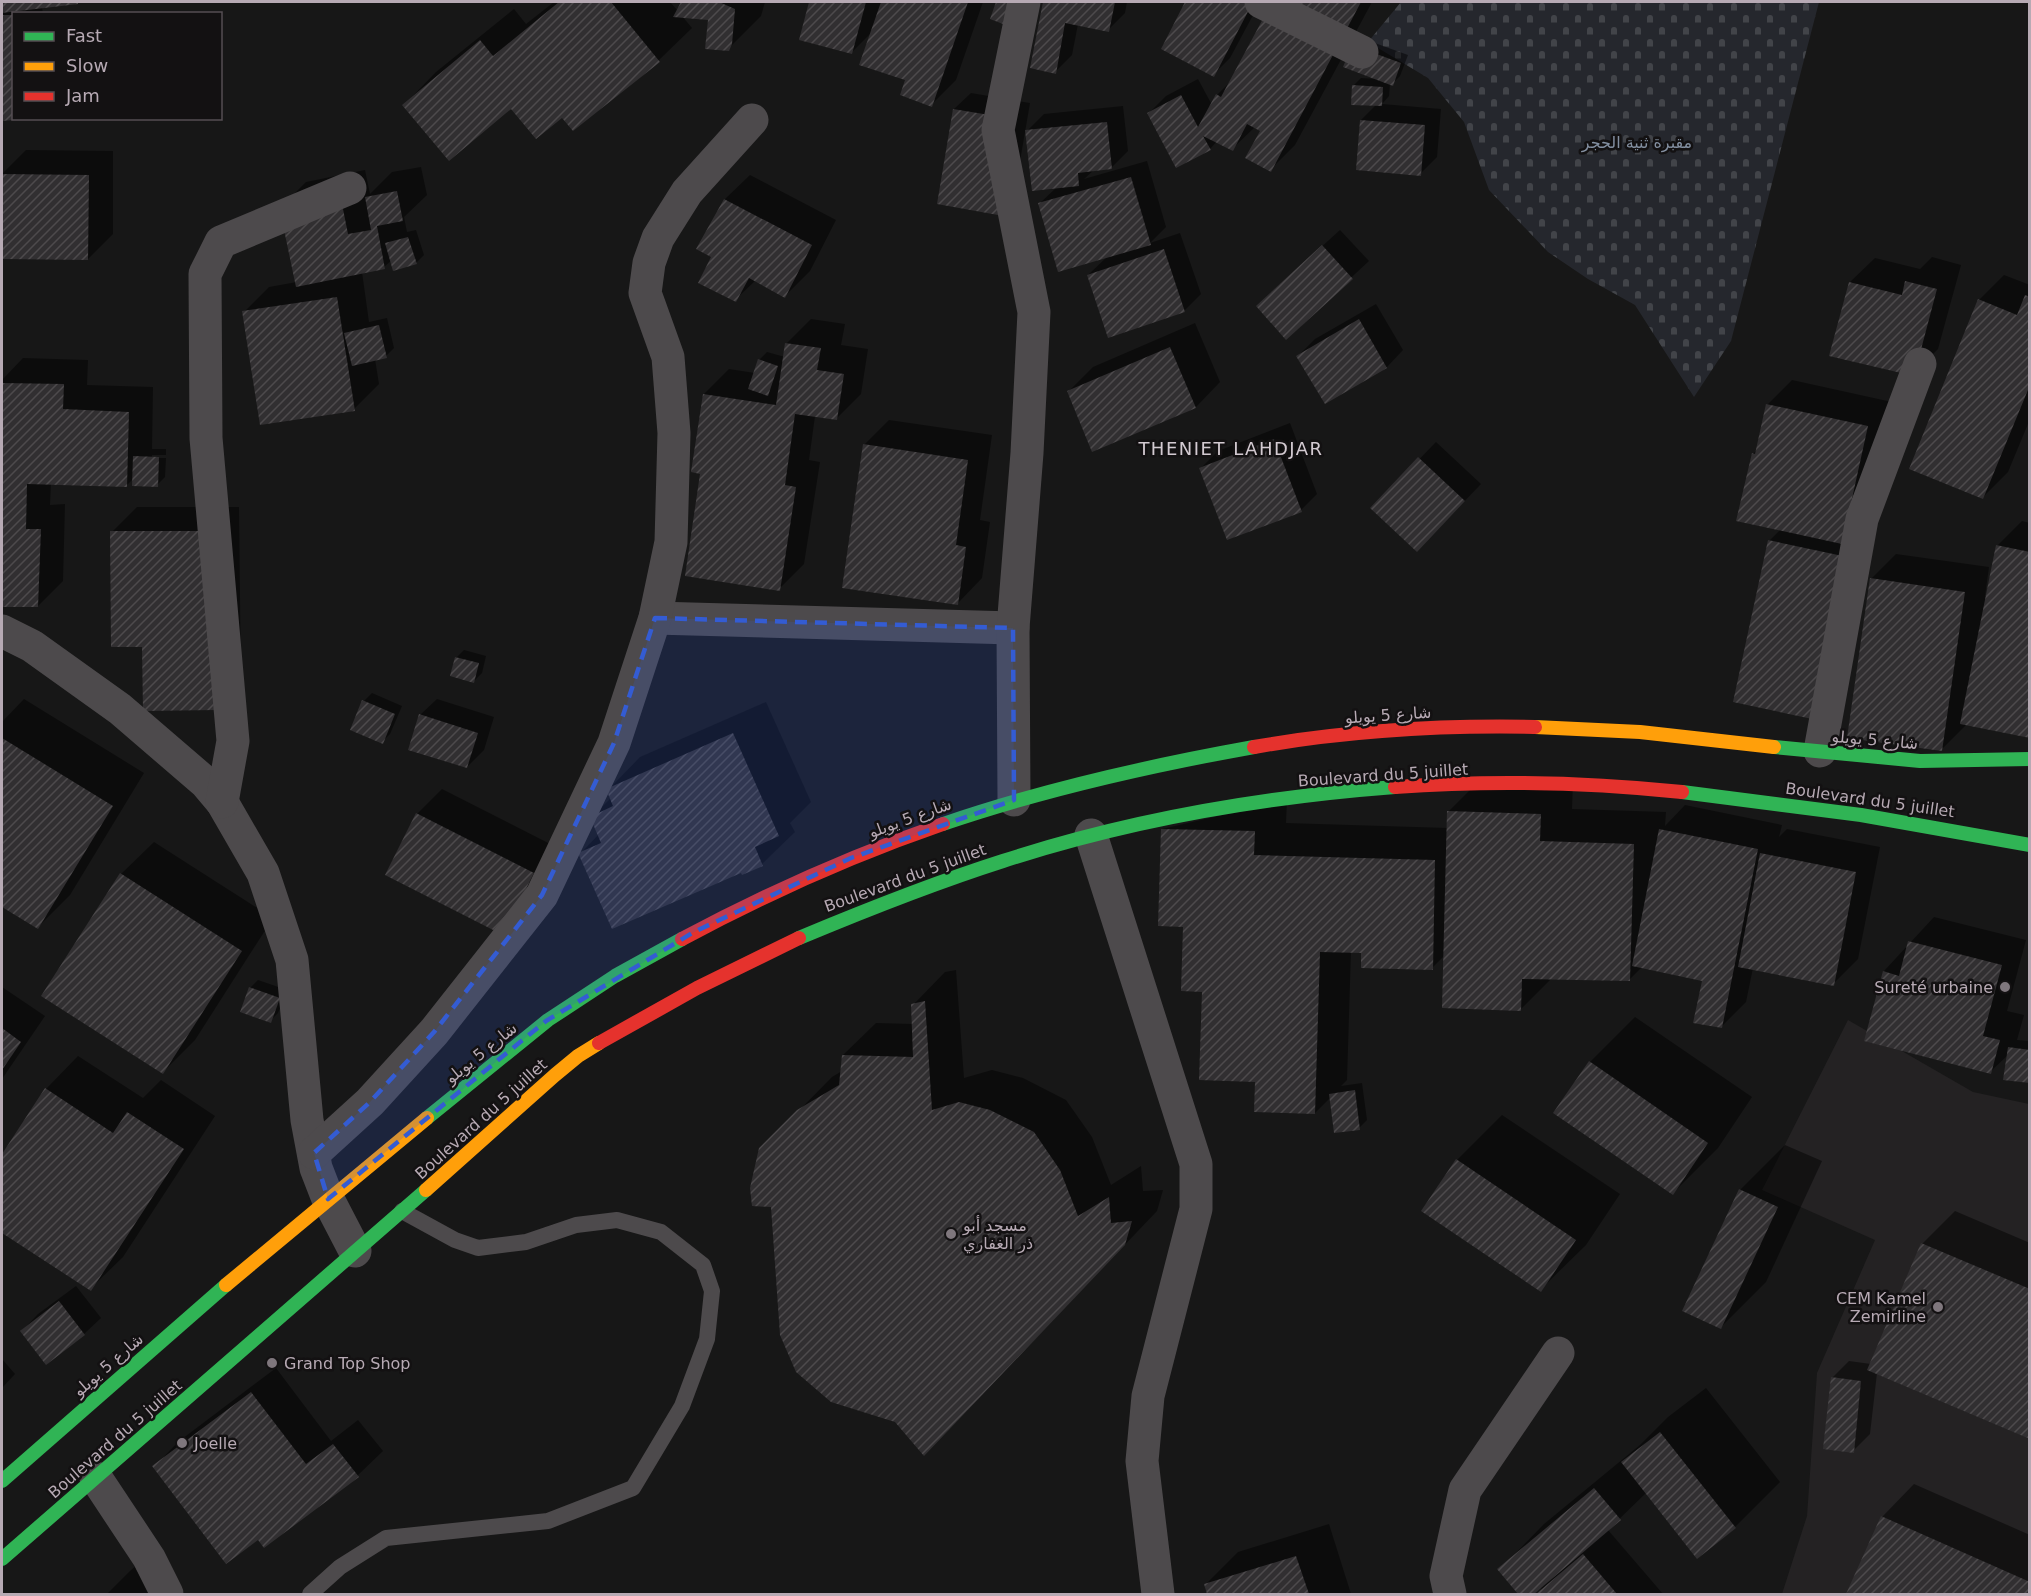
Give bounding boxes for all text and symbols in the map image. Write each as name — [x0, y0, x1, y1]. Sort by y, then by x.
legend — [12, 12, 222, 120]
text: Fast — [66, 25, 102, 46]
text: Slow — [66, 55, 108, 76]
text: Jam — [65, 85, 100, 106]
park label: مقبرة ثنية الحجر — [1581, 133, 1692, 153]
district label: THENIET LAHDJAR — [1137, 438, 1324, 459]
street label: شارع 5 يويلو — [1343, 703, 1432, 729]
street label: شارع 5 يويلو — [1830, 727, 1919, 754]
street label: Boulevard du 5 juillet — [1297, 760, 1469, 790]
street label: Boulevard du 5 juillet — [1784, 779, 1956, 821]
street label: شارع 5 يويلو — [865, 794, 954, 843]
street label: Boulevard du 5 juillet — [822, 840, 988, 916]
place label: Sureté urbaine — [1874, 978, 1993, 997]
marker: Sureté urbaine — [1998, 980, 2012, 994]
street label: شارع 5 يويلو — [441, 1018, 521, 1089]
street label: Boulevard du 5 juillet — [411, 1055, 551, 1183]
place label: مسجد أبو ذر الغفاري — [962, 1215, 1033, 1254]
marker: مسجد أبو ذر الغفاري — [944, 1227, 958, 1241]
place label: CEM Kamel Zemirline — [1836, 1289, 1926, 1326]
marker: CEM Kamel Zemirline — [1931, 1300, 1945, 1314]
street label: شارع 5 يويلو — [68, 1329, 148, 1402]
place label: Grand Top Shop — [284, 1354, 411, 1373]
marker: Grand Top Shop — [265, 1356, 279, 1370]
street label: Boulevard du 5 juillet — [44, 1376, 186, 1502]
place label: Joelle — [193, 1434, 237, 1453]
marker: Joelle — [175, 1436, 189, 1450]

